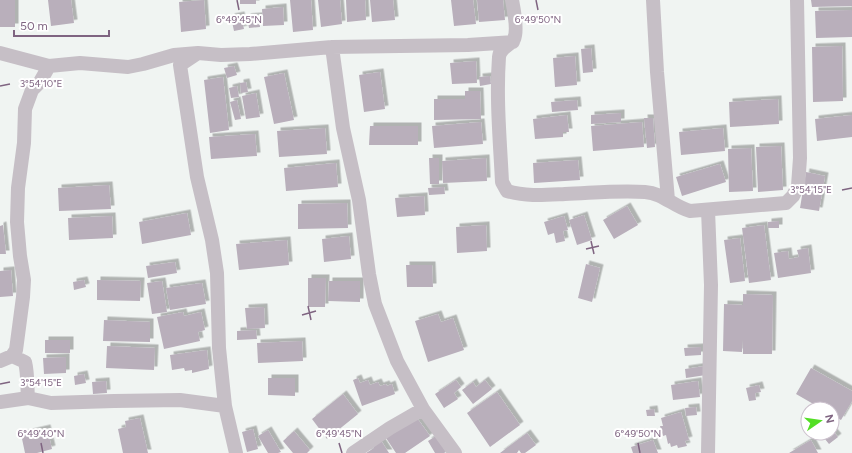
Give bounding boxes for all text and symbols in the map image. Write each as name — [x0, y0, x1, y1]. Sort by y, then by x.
scale bar — [14, 12, 109, 38]
text: 6°49'45"N — [216, 13, 262, 26]
text: 6°49'50"N — [515, 13, 561, 26]
text: 50 m — [20, 19, 48, 33]
text: 3°54'10"E — [20, 77, 62, 90]
text: 3°54'15"E — [790, 183, 832, 196]
text: 3°54'15"E — [20, 376, 62, 389]
north arrow — [800, 401, 840, 441]
text: N — [822, 413, 837, 424]
text: 6°49'40"N — [18, 427, 64, 440]
text: 6°49'45"N — [316, 427, 362, 440]
text: 6°49'50"N — [615, 427, 661, 440]

